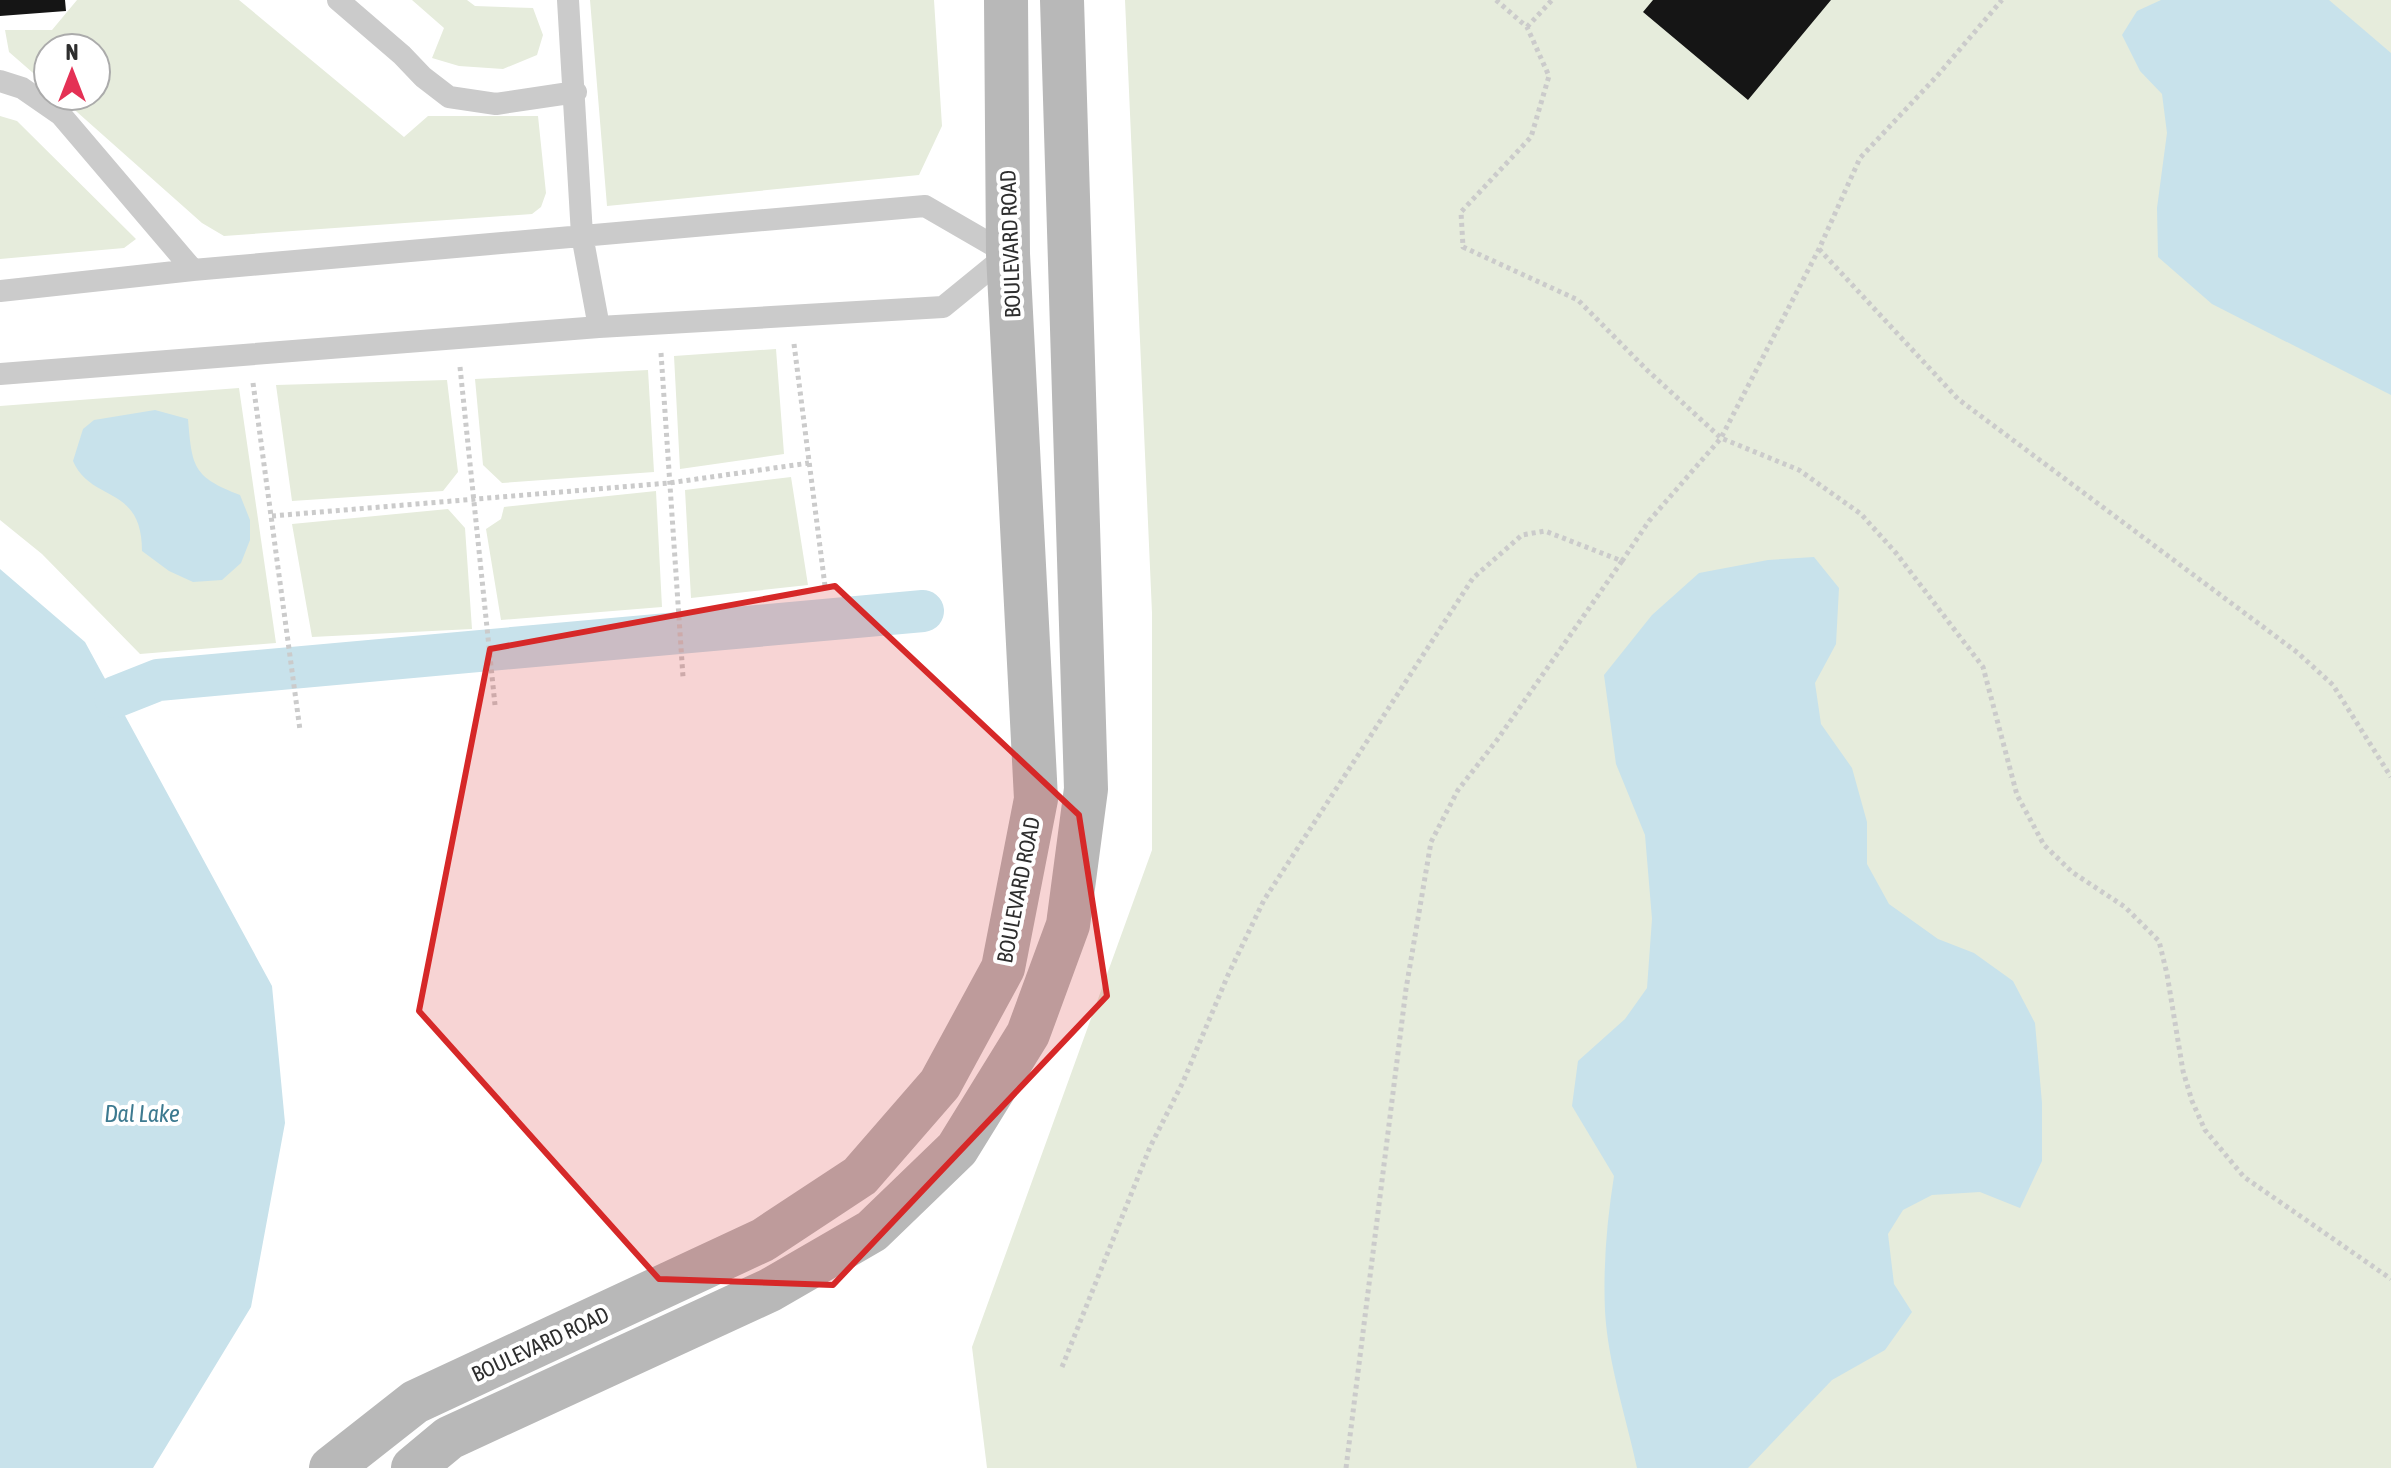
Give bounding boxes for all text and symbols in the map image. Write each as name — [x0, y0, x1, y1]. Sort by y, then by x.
north arrow — [32, 32, 112, 112]
text: N — [66, 39, 78, 65]
street label: BOULEVARD ROAD — [994, 169, 1026, 319]
street label: BOULEVARD ROAD — [991, 815, 1045, 965]
water label: Dal Lake — [104, 1100, 180, 1127]
street label: BOULEVARD ROAD — [467, 1301, 613, 1387]

